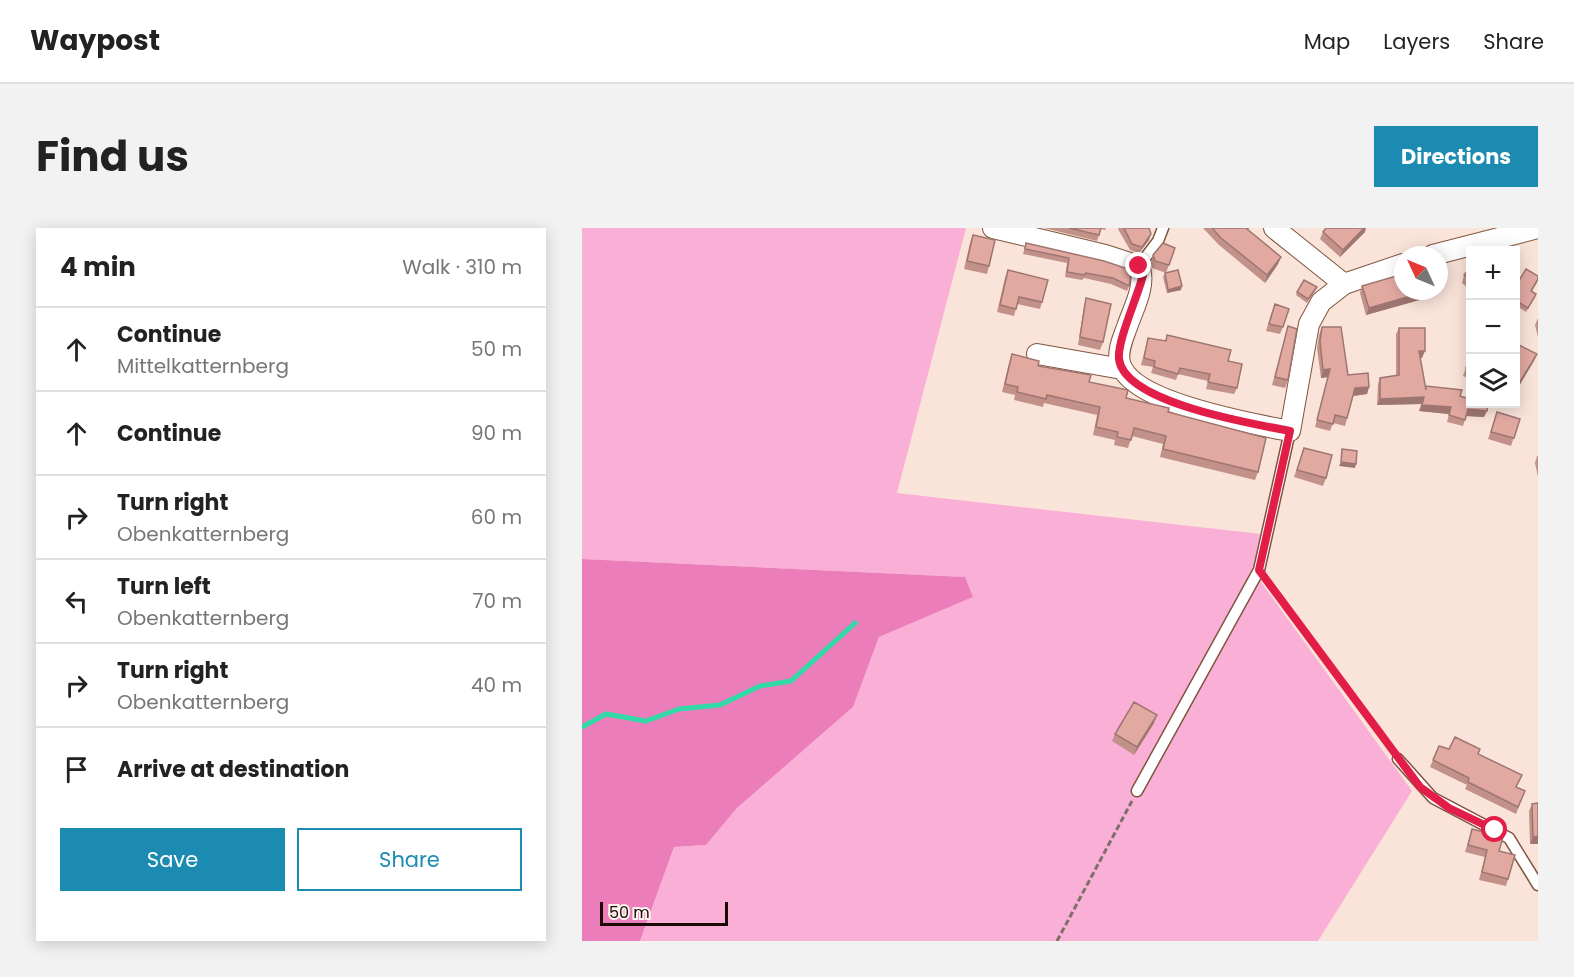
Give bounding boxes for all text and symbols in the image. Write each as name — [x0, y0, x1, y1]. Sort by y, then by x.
text: Waypost — [30, 21, 160, 60]
text: Map — [1304, 27, 1350, 56]
text: Layers — [1383, 27, 1450, 56]
text: Share — [1483, 27, 1544, 56]
button: Directions — [1374, 126, 1538, 187]
text: Find us — [36, 127, 189, 186]
north arrow — [1394, 246, 1448, 300]
map controls — [1466, 246, 1520, 408]
button: + — [1466, 246, 1520, 300]
text: 4 min — [60, 249, 136, 285]
route end — [1125, 252, 1151, 278]
text: Walk · 310 m — [402, 253, 522, 281]
button: − — [1466, 300, 1520, 354]
text: Continue — [117, 319, 221, 350]
icon: ahead — [60, 333, 93, 366]
text: 50 m — [471, 335, 522, 363]
text: Mittelkatternberg — [117, 352, 289, 380]
button: layers — [1466, 354, 1520, 408]
icon: ahead — [60, 417, 93, 450]
text: Continue — [117, 418, 221, 449]
text: 90 m — [471, 419, 522, 447]
text: Turn right — [117, 487, 228, 518]
icon: right — [60, 501, 93, 534]
text: 60 m — [471, 503, 522, 531]
text: Obenkatternberg — [117, 520, 289, 548]
text: Turn left — [117, 571, 211, 602]
icon: left — [60, 585, 93, 618]
text: 70 m — [473, 587, 522, 615]
text: Obenkatternberg — [117, 604, 289, 632]
text: Turn right — [117, 655, 228, 686]
icon: right — [60, 669, 93, 702]
text: 40 m — [471, 671, 522, 699]
text: Obenkatternberg — [117, 688, 289, 716]
icon: arrive — [60, 753, 93, 786]
text: Arrive at destination — [117, 754, 349, 785]
route start — [1481, 816, 1507, 842]
button: Save — [60, 828, 285, 891]
button: Share — [297, 828, 522, 891]
scale bar — [600, 899, 728, 926]
text: 50 m — [609, 901, 650, 924]

